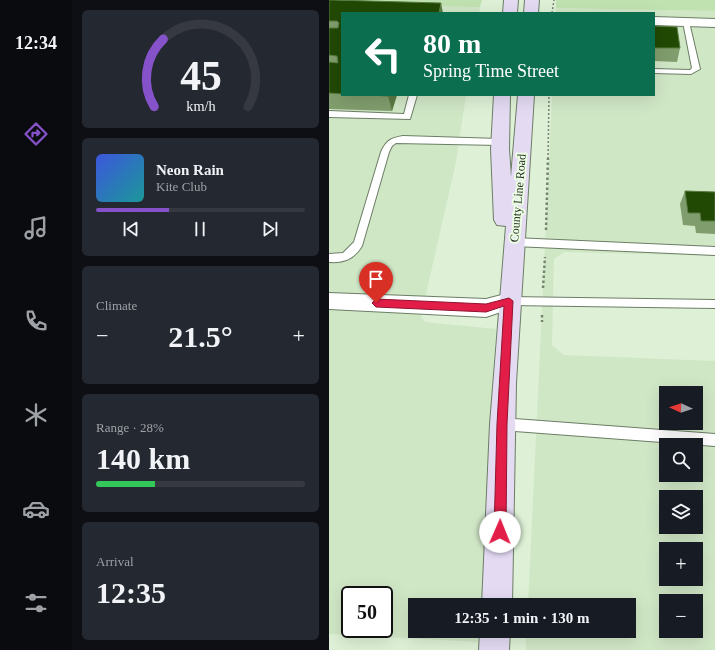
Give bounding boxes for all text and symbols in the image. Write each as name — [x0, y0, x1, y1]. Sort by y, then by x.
icon: left — [357, 28, 409, 80]
text: 80 m — [423, 28, 481, 59]
text: 12:34 — [15, 33, 57, 53]
text: 45 — [180, 53, 221, 99]
text: Spring Time Street — [423, 61, 559, 81]
text: km/h — [186, 98, 215, 114]
icon: directions — [22, 120, 50, 148]
street label: County Line Road — [507, 153, 529, 243]
text: Neon Rain — [156, 162, 224, 178]
text: Kite Club — [156, 179, 207, 194]
icon: music — [22, 214, 50, 242]
icon: previous — [120, 218, 142, 240]
icon: pause — [189, 218, 211, 240]
icon: next — [259, 218, 281, 240]
pin — [359, 262, 393, 303]
icon: arrive — [365, 268, 387, 290]
text: Climate — [96, 298, 137, 313]
icon: phone — [22, 307, 50, 335]
text: 21.5° — [168, 320, 233, 353]
text: − — [96, 323, 108, 348]
text: + — [293, 323, 305, 348]
north arrow — [659, 386, 703, 430]
map controls — [659, 386, 703, 638]
icon: climate — [22, 401, 50, 429]
text: Range · 28% — [96, 420, 164, 435]
button: search — [659, 438, 703, 482]
text: 140 km — [96, 442, 190, 475]
button: layers — [659, 490, 703, 534]
icon: car — [22, 495, 50, 523]
position arrow — [479, 511, 521, 553]
button: + — [659, 542, 703, 586]
text: Arrival — [96, 554, 134, 569]
text: 12:35 — [96, 576, 166, 609]
speed limit sign: 50 — [341, 586, 393, 638]
icon: filters — [22, 589, 50, 617]
button: − — [659, 594, 703, 638]
text: 12:35 · 1 min · 130 m — [455, 610, 590, 626]

